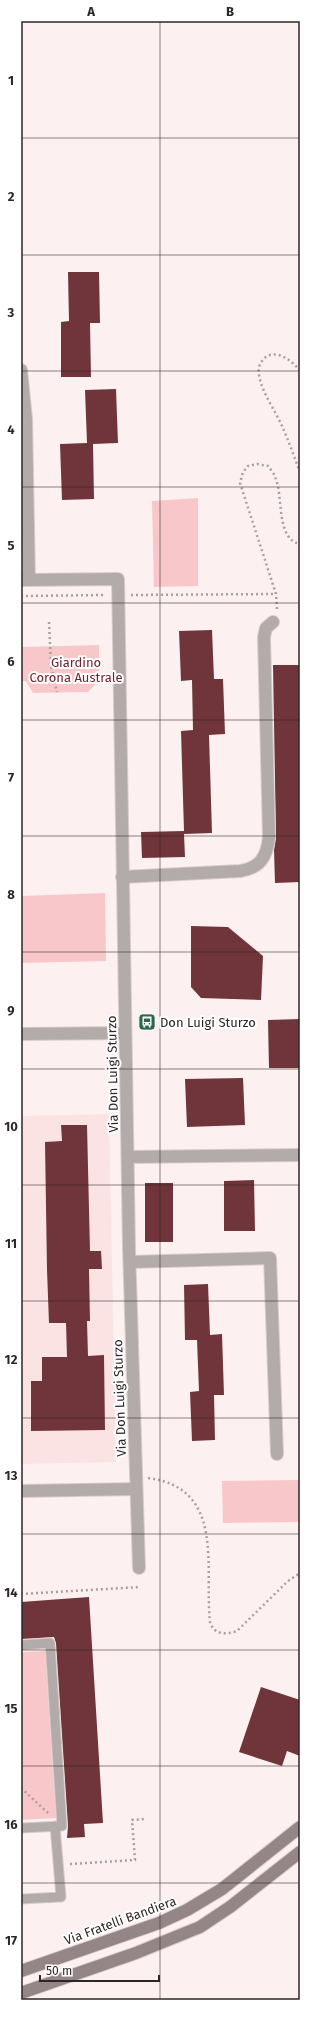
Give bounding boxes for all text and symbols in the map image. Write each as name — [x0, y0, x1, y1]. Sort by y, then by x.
text: A — [86, 4, 95, 19]
text: B — [226, 4, 234, 19]
text: 1 — [8, 73, 14, 88]
text: 2 — [8, 189, 15, 204]
text: 3 — [7, 305, 15, 320]
text: 4 — [7, 422, 15, 437]
text: 5 — [8, 538, 15, 553]
text: 6 — [7, 654, 15, 669]
park label: Giardino Corona Australe — [29, 655, 123, 685]
text: 7 — [8, 770, 14, 785]
text: 8 — [7, 887, 15, 902]
text: 9 — [7, 1003, 15, 1018]
bus stop icon: Don Luigi Sturzo — [137, 1012, 157, 1032]
street label: Via Don Luigi Sturzo — [104, 1015, 121, 1133]
place label: Don Luigi Sturzo — [160, 1015, 256, 1030]
text: 10 — [4, 1119, 18, 1134]
text: 11 — [5, 1236, 17, 1251]
street label: Via Don Luigi Sturzo — [110, 1339, 129, 1457]
text: 12 — [5, 1352, 18, 1367]
text: 13 — [5, 1468, 18, 1483]
text: 14 — [4, 1585, 18, 1600]
text: 15 — [4, 1701, 18, 1716]
text: 16 — [4, 1817, 18, 1832]
street label: Via Fratelli Bandiera — [62, 1893, 178, 1948]
text: 17 — [5, 1933, 17, 1948]
scale bar — [40, 1957, 159, 1983]
text: 50 m — [46, 1964, 72, 1978]

